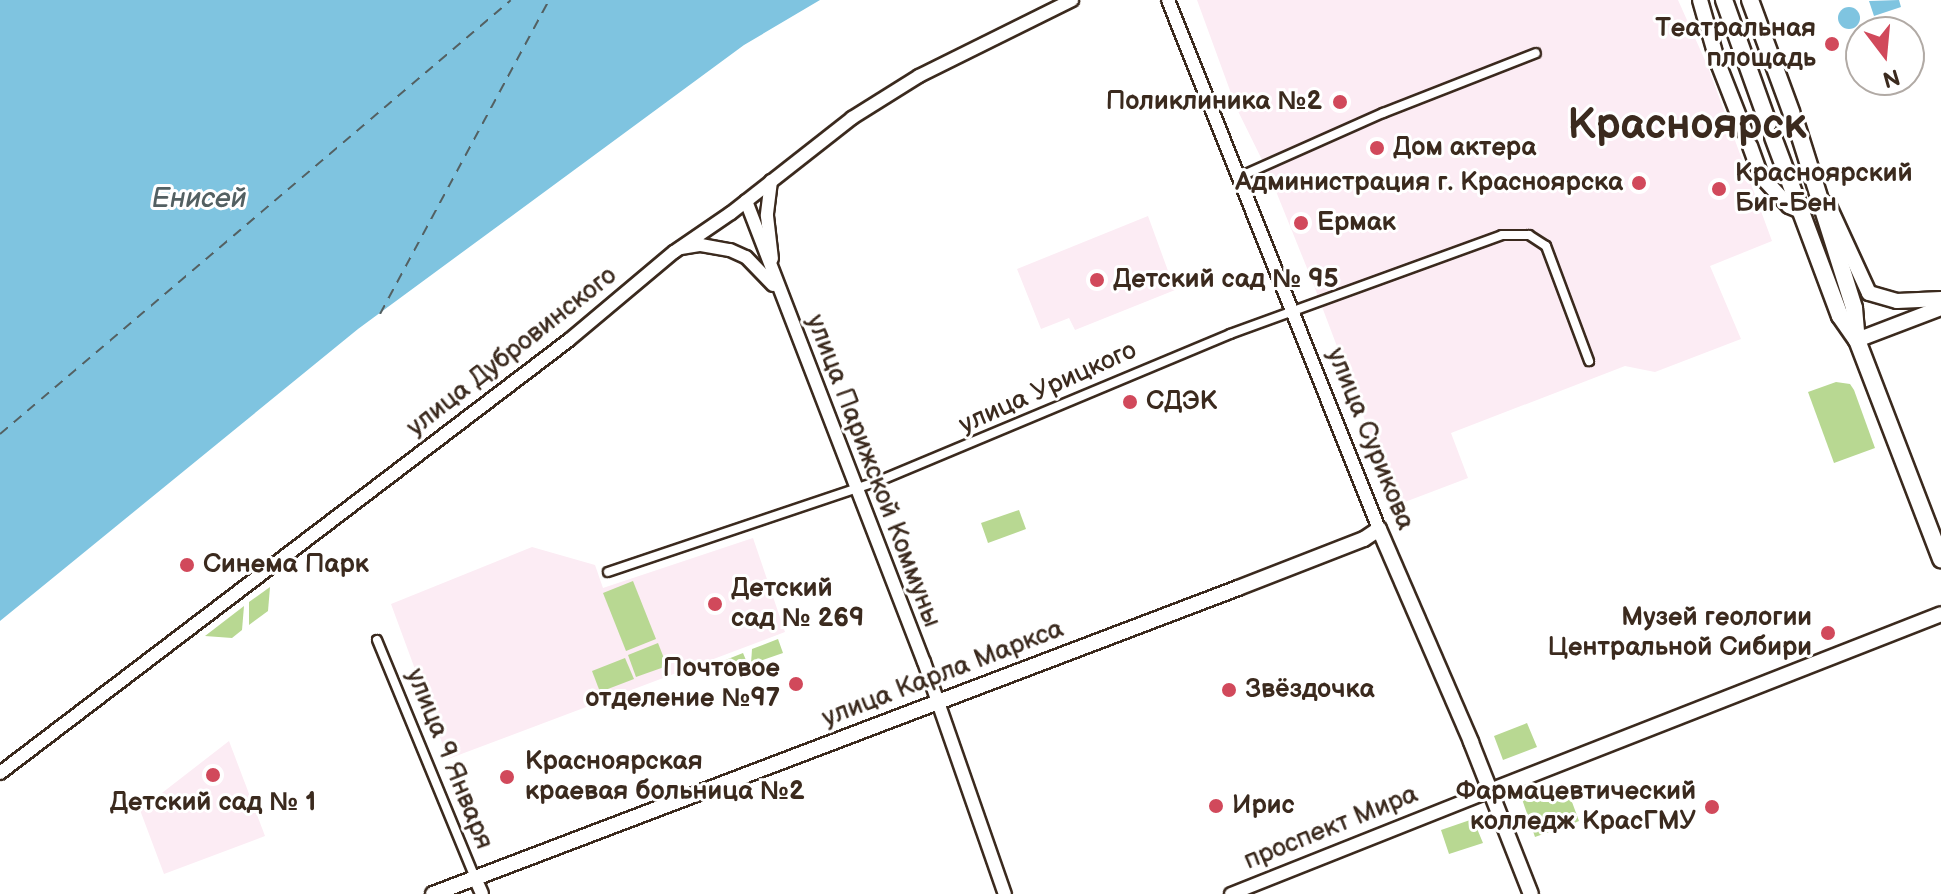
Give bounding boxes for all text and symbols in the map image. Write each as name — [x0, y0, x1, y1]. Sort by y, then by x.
place label: Театральная площадь — [1655, 13, 1816, 74]
north arrow — [1845, 16, 1925, 96]
marker: Театральная площадь — [1823, 35, 1841, 53]
text: N — [1880, 62, 1903, 93]
place label: Поликлиника №2 — [1106, 86, 1322, 118]
marker: Поликлиника №2 — [1329, 91, 1351, 113]
district label: Красноярск — [1568, 101, 1806, 151]
place label: Дом актера — [1393, 132, 1536, 164]
marker: Дом актера — [1368, 139, 1386, 157]
place label: Красноярский Биг-Бен — [1735, 158, 1913, 220]
place label: Администрация г. Красноярска — [1235, 167, 1623, 199]
marker: Администрация г. Красноярска — [1630, 174, 1648, 192]
marker: Красноярский Биг-Бен — [1710, 180, 1728, 198]
water label: Енисей — [151, 182, 247, 216]
place label: Ермак — [1317, 207, 1396, 239]
marker: Ермак — [1292, 214, 1310, 232]
street label: улица Дубровинского — [401, 260, 623, 444]
place label: Детский сад № 95 — [1113, 264, 1339, 296]
marker: Детский сад № 95 — [1088, 271, 1106, 289]
street label: улица Парижской Коммуны — [799, 310, 947, 632]
street label: улица Урицкого — [955, 335, 1141, 441]
street label: улица Сурикова — [1319, 343, 1421, 535]
place label: СДЭК — [1146, 386, 1217, 418]
marker: СДЭК — [1121, 393, 1139, 411]
place label: Синема Парк — [203, 549, 369, 581]
marker: Синема Парк — [178, 556, 196, 574]
place label: Детский сад № 269 — [731, 573, 864, 634]
marker: Детский сад № 269 — [706, 595, 724, 613]
place label: Музей геологии Центральной Сибири — [1548, 602, 1812, 664]
street label: улица Карла Маркса — [818, 614, 1068, 734]
marker: Музей геологии Центральной Сибири — [1819, 624, 1837, 642]
place label: Почтовое отделение №97 — [585, 653, 780, 714]
street label: улица 9 Января — [399, 664, 499, 854]
place label: Звёздочка — [1245, 674, 1375, 706]
marker: Почтовое отделение №97 — [787, 675, 805, 693]
marker: Звёздочка — [1220, 681, 1238, 699]
place label: Красноярская краевая больница №2 — [525, 746, 805, 808]
marker: Детский сад № 1 — [204, 766, 222, 784]
marker: Красноярская краевая больница №2 — [496, 766, 518, 788]
place label: Фармацевтический колледж КрасГМУ — [1456, 776, 1696, 838]
street label: проспект Мира — [1239, 779, 1423, 877]
place label: Детский сад № 1 — [110, 787, 316, 819]
place label: Ирис — [1232, 790, 1295, 822]
marker: Ирис — [1207, 797, 1225, 815]
marker: Фармацевтический колледж КрасГМУ — [1703, 798, 1721, 816]

